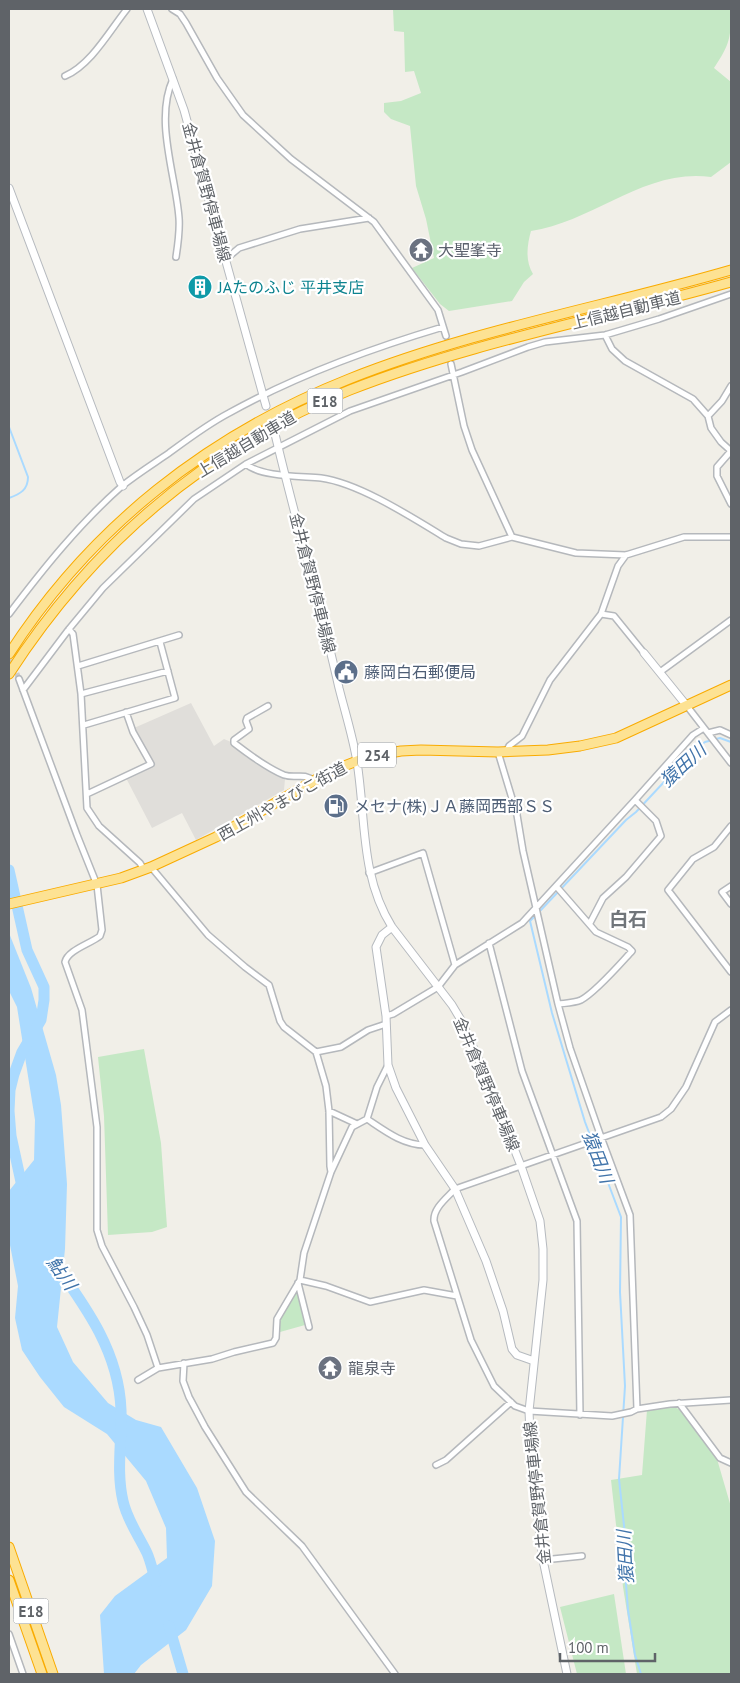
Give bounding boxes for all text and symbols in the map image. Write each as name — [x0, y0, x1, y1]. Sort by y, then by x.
street label: 金井倉賀野停車場線 — [179, 120, 235, 264]
temple icon: 大聖峯寺 — [408, 237, 434, 263]
place label: 大聖峯寺 — [438, 240, 502, 260]
building icon: JAたのふじ 平井支店 — [187, 274, 213, 300]
place label: JAたのふじ 平井支店 — [217, 277, 364, 297]
street label: 上信越自動車道 — [569, 287, 683, 333]
road number: E18 — [308, 388, 342, 414]
street label: 上信越自動車道 — [193, 407, 299, 481]
street label: 金井倉賀野停車場線 — [286, 511, 340, 655]
public building icon: 藤岡白石郵便局 — [333, 659, 359, 685]
place label: 藤岡白石郵便局 — [364, 662, 476, 682]
water label: 猿田川 — [655, 737, 712, 792]
road number: 254 — [358, 742, 396, 768]
street label: 西上州やまびこ街道 — [214, 757, 350, 845]
fuel station icon: メセナ(株)ＪＡ藤岡西部ＳＳ — [323, 793, 349, 819]
place label: メセナ(株)ＪＡ藤岡西部ＳＳ — [354, 796, 555, 816]
district label: 白石 — [609, 907, 647, 931]
street label: 金井倉賀野停車場線 — [450, 1014, 524, 1154]
water label: 猿田川 — [578, 1128, 619, 1188]
water label: 鮎川 — [42, 1252, 83, 1296]
temple icon: 龍泉寺 — [317, 1355, 343, 1381]
place label: 龍泉寺 — [348, 1358, 396, 1378]
street label: 金井倉賀野停車場線 — [520, 1420, 554, 1566]
water label: 猿田川 — [612, 1527, 638, 1585]
road number: E18 — [14, 1598, 48, 1624]
scale bar — [560, 1630, 655, 1662]
text: 100 m — [568, 1638, 609, 1657]

